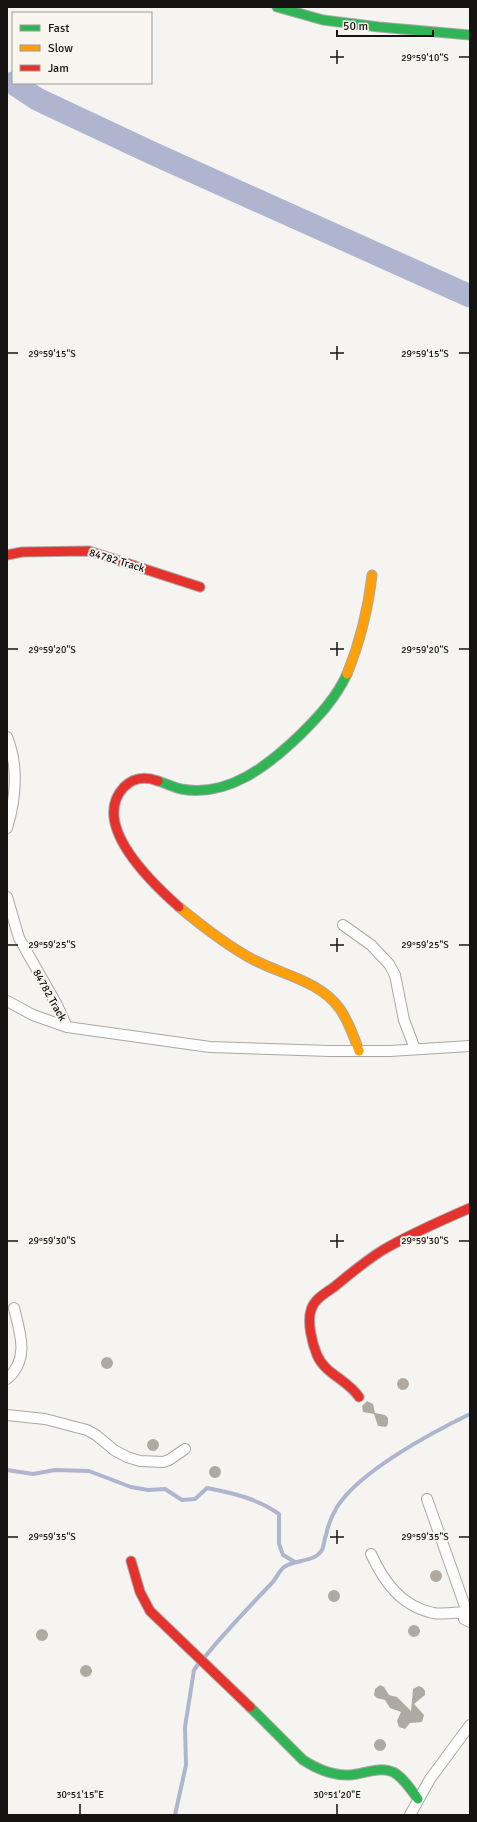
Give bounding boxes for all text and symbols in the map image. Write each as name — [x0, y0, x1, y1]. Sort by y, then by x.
legend — [12, 12, 152, 84]
scale bar — [337, 12, 433, 38]
text: 50 m — [343, 19, 368, 34]
text: Fast — [48, 21, 69, 36]
text: Slow — [48, 41, 73, 56]
text: 29°59'10"S — [401, 52, 449, 64]
text: Jam — [48, 61, 69, 76]
text: 29°59'15"S — [28, 348, 76, 360]
text: 29°59'15"S — [401, 348, 449, 360]
street label: 84782 Track — [88, 546, 147, 575]
text: 29°59'20"S — [28, 644, 76, 656]
text: 29°59'20"S — [401, 644, 449, 656]
text: 29°59'25"S — [28, 939, 76, 951]
text: 29°59'25"S — [401, 939, 449, 951]
street label: 84782 Track — [30, 967, 69, 1024]
text: 29°59'30"S — [28, 1235, 76, 1247]
text: 29°59'30"S — [401, 1235, 449, 1247]
text: 29°59'35"S — [28, 1531, 76, 1543]
text: 29°59'35"S — [401, 1531, 449, 1543]
text: 30°51'15"E — [56, 1789, 104, 1801]
text: 30°51'20"E — [313, 1789, 361, 1801]

